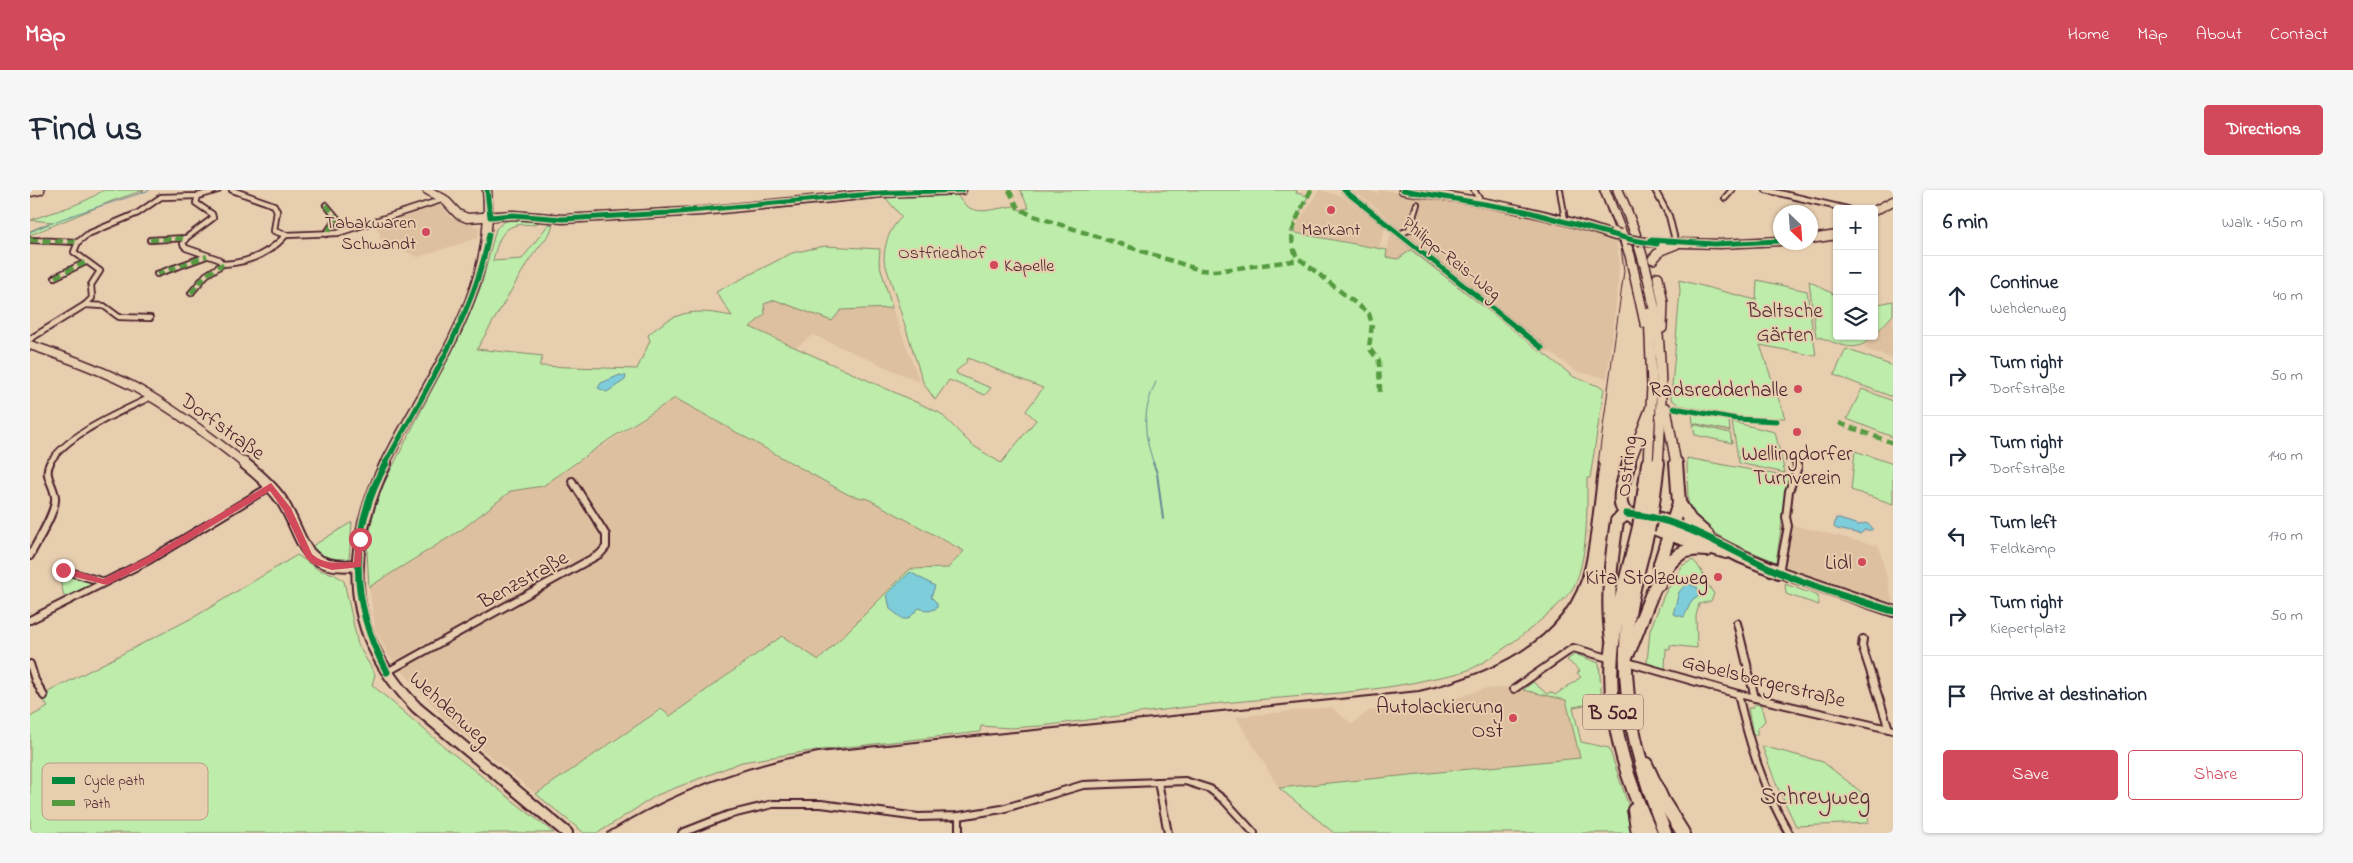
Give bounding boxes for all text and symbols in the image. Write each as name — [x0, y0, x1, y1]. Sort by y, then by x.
text: Map — [25, 18, 66, 53]
text: Home — [2068, 22, 2109, 48]
text: Map — [2137, 22, 2168, 48]
text: About — [2196, 22, 2242, 48]
text: Contact — [2270, 22, 2328, 48]
text: Find us — [30, 105, 142, 156]
button: Directions — [2204, 105, 2323, 155]
marker: Markant — [1325, 204, 1337, 216]
north arrow — [1773, 205, 1818, 250]
map controls — [1833, 205, 1878, 340]
button: + — [1833, 205, 1878, 250]
text: 6 min — [1943, 208, 1988, 238]
place label: Tabakwaren Schwandt — [325, 211, 416, 258]
street label: Philipp-Reis-Weg — [1395, 211, 1506, 309]
text: Walk · 450 m — [2222, 211, 2303, 235]
place label: Markant — [1302, 218, 1360, 244]
marker: Tabakwaren Schwandt — [420, 226, 432, 238]
park label: Ostfriedhof — [898, 241, 987, 267]
button: − — [1833, 250, 1878, 295]
place label: Kapelle — [1004, 254, 1055, 280]
marker: Kapelle — [988, 259, 1000, 271]
text: Continue — [1990, 270, 2058, 297]
icon: ahead — [1943, 282, 1971, 310]
text: 40 m — [2273, 284, 2303, 308]
button: layers — [1833, 295, 1878, 340]
park label: Baltsche Gärten — [1746, 297, 1823, 351]
text: Wehdenweg — [1990, 297, 2066, 321]
text: Turn right — [1990, 350, 2063, 377]
icon: right — [1943, 362, 1971, 390]
text: 50 m — [2271, 364, 2303, 388]
place label: Radsredderhalle — [1649, 376, 1789, 406]
text: Dorfstraße — [1990, 377, 2065, 401]
marker: Radsredderhalle — [1792, 383, 1804, 395]
street label: Dorfstraße — [172, 386, 271, 469]
marker: Wellingdorfer Turnverein — [1791, 426, 1803, 438]
text: Turn right — [1990, 430, 2063, 457]
street label: Ostring — [1609, 434, 1649, 499]
place label: Wellingdorfer Turnverein — [1741, 440, 1853, 494]
icon: right — [1943, 442, 1971, 470]
text: 140 m — [2268, 444, 2303, 468]
text: Dorfstraße — [1990, 457, 2065, 481]
text: Turn left — [1990, 510, 2057, 537]
icon: left — [1943, 522, 1971, 550]
text: 170 m — [2268, 524, 2303, 548]
route start — [349, 528, 372, 551]
text: Feldkamp — [1990, 537, 2056, 561]
street label: Benzstraße — [473, 543, 575, 618]
place label: Lidl — [1825, 549, 1852, 579]
marker: Lidl — [1856, 556, 1868, 568]
route end — [52, 559, 75, 582]
place label: Kita Stolzeweg — [1585, 564, 1708, 596]
marker: Kita Stolzeweg — [1712, 571, 1724, 583]
text: Turn right — [1990, 590, 2063, 617]
icon: right — [1943, 602, 1971, 630]
text: 50 m — [2271, 604, 2303, 628]
text: Kiepertplatz — [1990, 617, 2066, 641]
street label: Gabelsbergerstraße — [1678, 647, 1849, 719]
street label: Wehdenweg — [400, 665, 496, 756]
icon: arrive — [1943, 682, 1971, 710]
text: Arrive at destination — [1990, 682, 2147, 709]
place label: Autolackierung Ost — [1376, 693, 1503, 747]
road number: B 502 — [1583, 694, 1643, 730]
marker: Autolackierung Ost — [1507, 712, 1519, 724]
button: Save — [1943, 750, 2118, 800]
button: Share — [2128, 750, 2303, 800]
legend — [42, 763, 208, 820]
text: Cycle path — [84, 771, 145, 793]
park label: Schreyweg — [1760, 780, 1870, 817]
text: Path — [84, 794, 110, 815]

